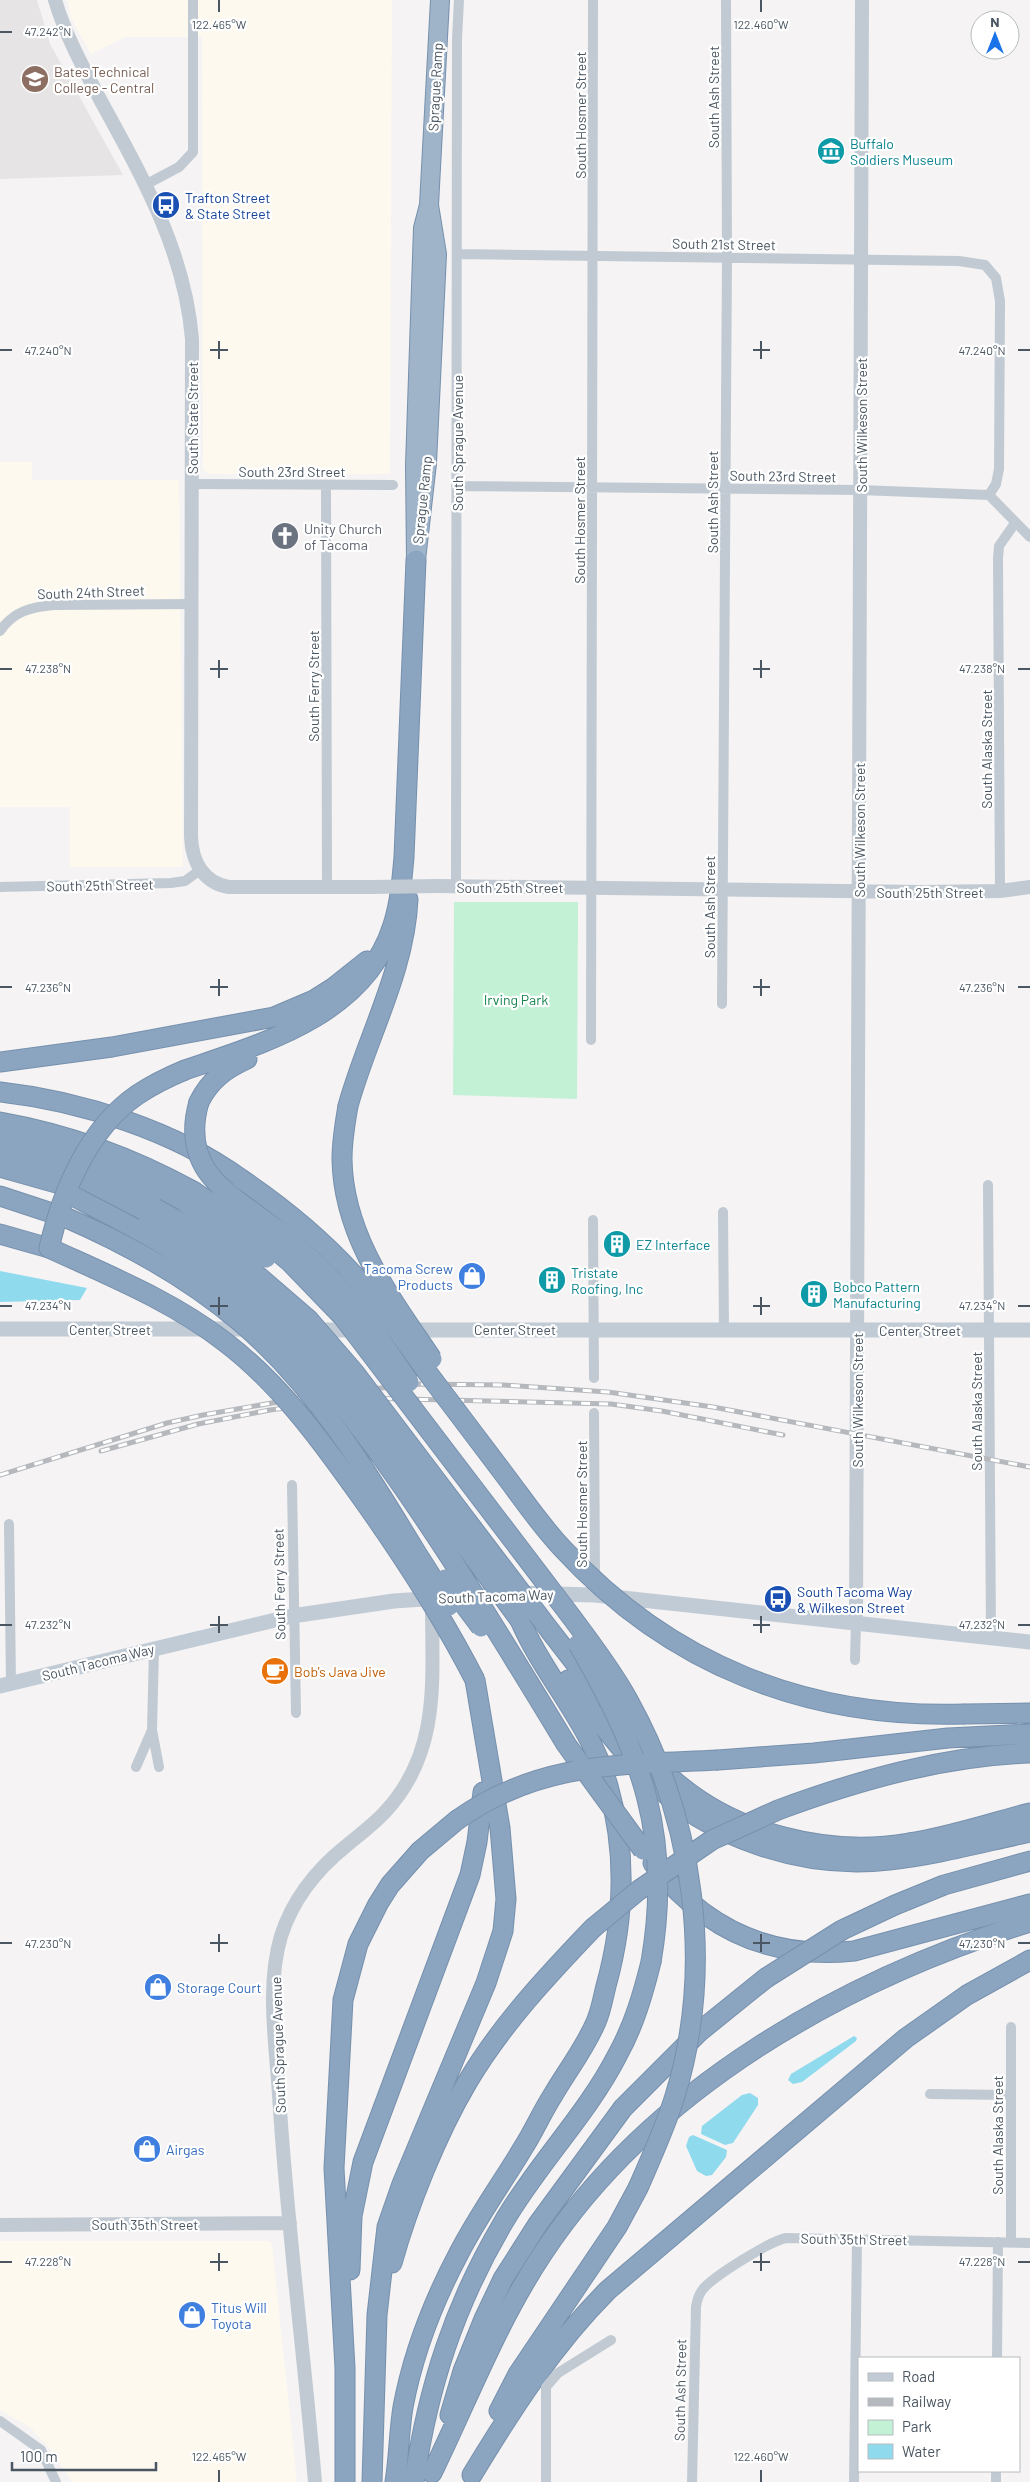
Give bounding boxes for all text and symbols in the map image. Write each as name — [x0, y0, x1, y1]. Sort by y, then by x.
north arrow — [970, 10, 1020, 60]
text: N — [990, 13, 1000, 30]
text: 122.465°W — [192, 17, 247, 31]
text: 122.460°W — [733, 17, 789, 31]
text: 47.242°N — [25, 24, 71, 38]
street label: Sprague Ramp — [424, 42, 446, 132]
street label: South Ash Street — [705, 46, 722, 148]
street label: South Hosmer Street — [572, 51, 589, 179]
place label: Bates Technical College - Central — [54, 63, 154, 96]
school or university icon: Bates Technical College - Central — [20, 64, 50, 94]
place label: Buffalo Soldiers Museum — [850, 135, 953, 168]
museum icon: Buffalo Soldiers Museum — [816, 136, 846, 166]
place label: Trafton Street & State Street — [185, 189, 271, 222]
bus stop icon: Trafton Street & State Street — [151, 190, 181, 220]
street label: South 21st Street — [672, 235, 776, 253]
text: 47.240°N — [24, 343, 72, 357]
text: 47.240°N — [958, 343, 1006, 357]
street label: South Wilkeson Street — [853, 358, 870, 492]
street label: South State Street — [184, 362, 201, 474]
street label: South Sprague Avenue — [449, 375, 466, 511]
street label: South Ash Street — [704, 451, 721, 553]
street label: Sprague Ramp — [409, 455, 435, 545]
street label: South Hosmer Street — [571, 456, 588, 584]
street label: South 23rd Street — [238, 463, 346, 480]
street label: South 23rd Street — [729, 467, 837, 485]
place label: Unity Church of Tacoma — [304, 520, 382, 553]
church icon: Unity Church of Tacoma — [270, 521, 300, 551]
street label: South 24th Street — [37, 582, 145, 602]
street label: South Ferry Street — [305, 630, 322, 742]
text: 47.238°N — [25, 661, 71, 675]
text: 47.238°N — [959, 661, 1005, 675]
street label: South Alaska Street — [978, 689, 995, 809]
street label: South Wilkeson Street — [851, 763, 868, 897]
street label: South Ash Street — [701, 856, 718, 958]
street label: South 25th Street — [46, 876, 154, 894]
street label: South 25th Street — [456, 879, 564, 896]
street label: South 25th Street — [876, 884, 984, 901]
text: 47.236°N — [25, 980, 71, 994]
text: 47.236°N — [959, 980, 1005, 994]
park label: Irving Park — [484, 991, 548, 1008]
building icon: EZ Interface — [602, 1229, 632, 1259]
place label: EZ Interface — [636, 1236, 710, 1253]
place label: Tacoma Screw Products — [364, 1260, 453, 1293]
shop icon: Tacoma Screw Products — [457, 1261, 487, 1291]
place label: Tristate Roofing, Inc — [571, 1264, 643, 1297]
building icon: Tristate Roofing, Inc — [537, 1265, 567, 1295]
place label: Bobco Pattern Manufacturing — [833, 1278, 921, 1311]
building icon: Bobco Pattern Manufacturing — [799, 1279, 829, 1309]
text: 47.234°N — [25, 1298, 71, 1312]
text: 47.234°N — [959, 1298, 1005, 1312]
street label: Center Street — [69, 1321, 151, 1338]
street label: Center Street — [474, 1321, 556, 1338]
street label: Center Street — [879, 1322, 961, 1339]
street label: South Wilkeson Street — [849, 1333, 866, 1467]
street label: South Alaska Street — [968, 1351, 985, 1471]
street label: South Hosmer Street — [573, 1440, 590, 1568]
street label: South Ferry Street — [270, 1528, 288, 1640]
place label: South Tacoma Way & Wilkeson Street — [797, 1583, 913, 1616]
bus stop icon: South Tacoma Way & Wilkeson Street — [763, 1584, 793, 1614]
street label: South Tacoma Way — [438, 1585, 554, 1607]
text: 47.232°N — [25, 1617, 71, 1631]
text: 47.232°N — [959, 1617, 1005, 1631]
street label: South Tacoma Way — [40, 1640, 156, 1684]
cafe icon: Bob's Java Jive — [260, 1656, 290, 1686]
place label: Bob's Java Jive — [294, 1663, 386, 1680]
text: 47.230°N — [25, 1936, 71, 1950]
text: 47.230°N — [959, 1936, 1005, 1950]
shop icon: Storage Court — [143, 1972, 173, 2002]
street label: South Sprague Avenue — [267, 1976, 289, 2114]
place label: Storage Court — [177, 1979, 262, 1996]
street label: South Alaska Street — [989, 2075, 1006, 2195]
shop icon: Airgas — [132, 2134, 162, 2164]
place label: Airgas — [166, 2141, 205, 2158]
street label: South 35th Street — [92, 2216, 198, 2233]
street label: South 35th Street — [800, 2230, 908, 2248]
text: 47.228°N — [25, 2254, 71, 2268]
text: 47.228°N — [959, 2254, 1005, 2268]
place label: Titus Will Toyota — [211, 2299, 267, 2332]
shop icon: Titus Will Toyota — [177, 2300, 207, 2330]
street label: South Ash Street — [671, 2339, 689, 2441]
legend — [858, 2357, 1020, 2472]
text: Road — [902, 2367, 935, 2385]
text: Railway — [902, 2392, 951, 2410]
text: Park — [902, 2417, 932, 2435]
scale bar — [12, 2440, 156, 2472]
text: Water — [902, 2442, 941, 2460]
text: 100 m — [20, 2447, 58, 2465]
text: 122.465°W — [192, 2449, 247, 2463]
text: 122.460°W — [733, 2449, 789, 2463]

